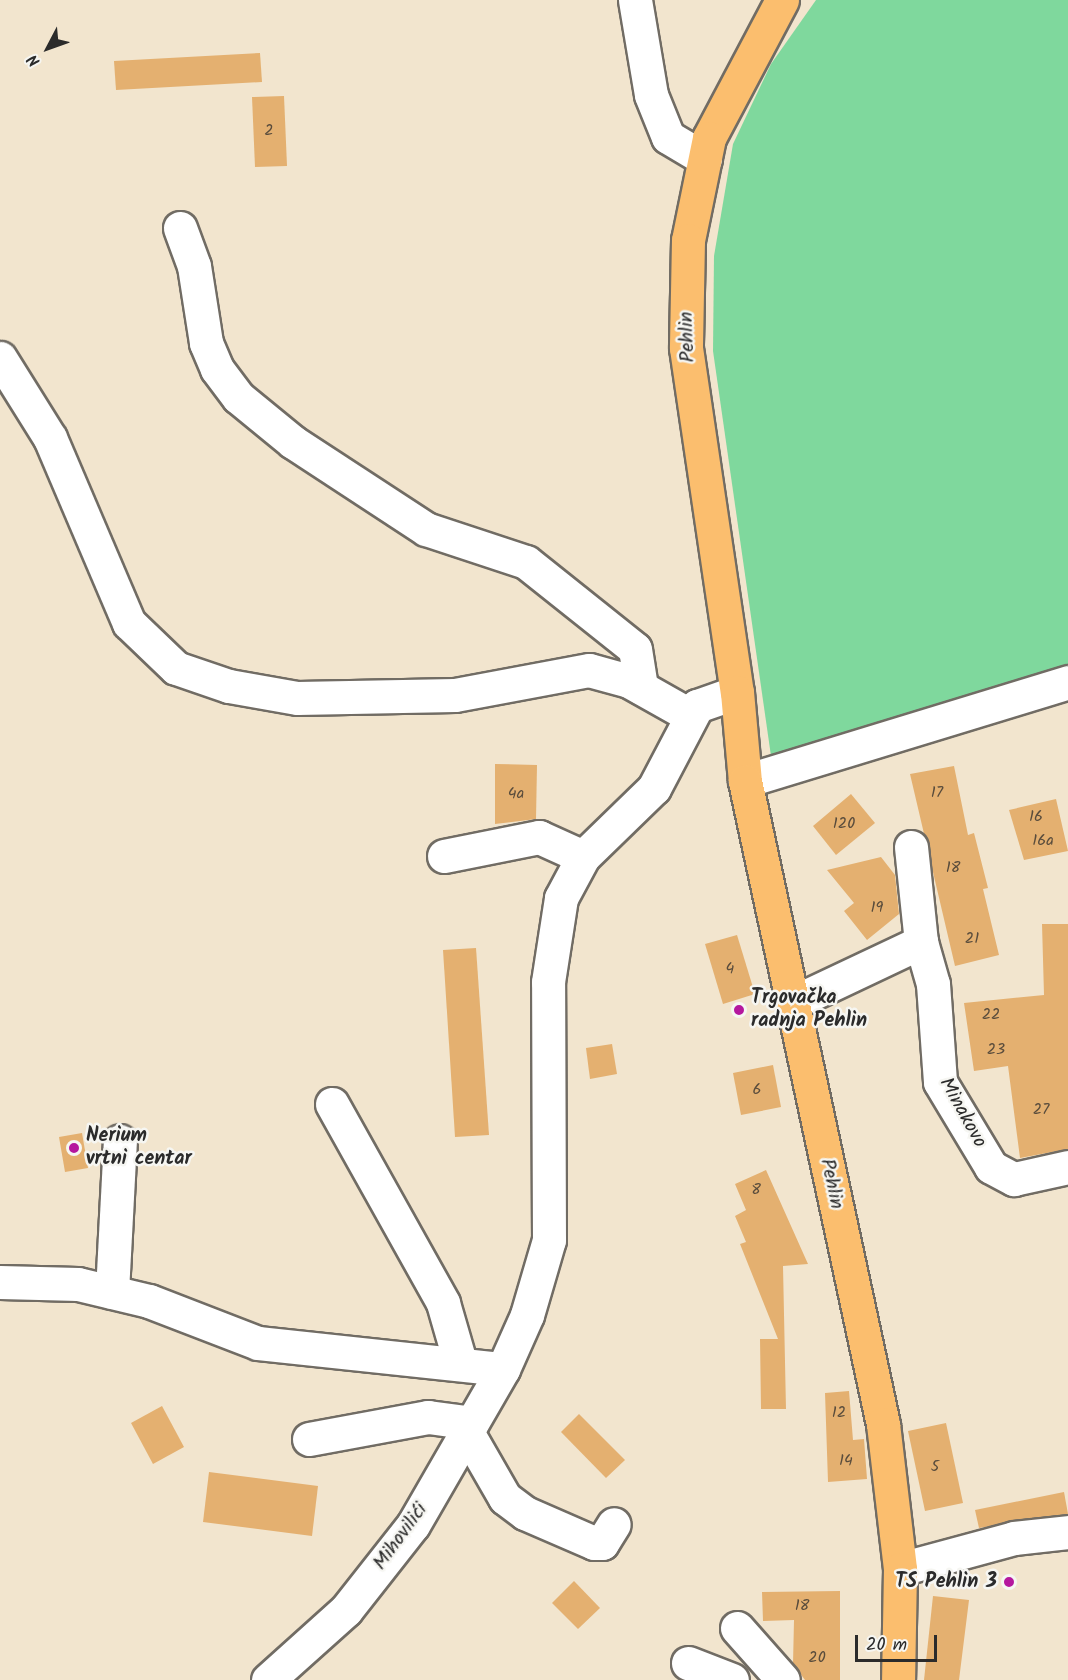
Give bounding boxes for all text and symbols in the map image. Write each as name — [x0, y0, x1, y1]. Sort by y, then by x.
north arrow — [18, 18, 78, 78]
text: N — [21, 48, 47, 72]
house number: 2 — [264, 121, 274, 141]
street label: Pehlin — [675, 311, 701, 363]
house number: 17 — [931, 783, 943, 803]
house number: 4a — [508, 784, 524, 804]
house number: 16 — [1029, 807, 1043, 827]
house number: 120 — [833, 814, 855, 834]
house number: 16a — [1032, 831, 1054, 851]
house number: 18 — [946, 858, 960, 878]
house number: 19 — [871, 898, 883, 918]
house number: 21 — [965, 929, 979, 949]
house number: 4 — [726, 959, 734, 979]
place label: Trgovačka radnja Pehlin — [751, 987, 867, 1034]
marker: Trgovačka radnja Pehlin — [732, 1003, 746, 1017]
house number: 22 — [982, 1005, 1000, 1025]
house number: 23 — [987, 1040, 1005, 1060]
street label: Minakovo — [933, 1074, 991, 1152]
house number: 6 — [753, 1080, 761, 1100]
house number: 27 — [1033, 1100, 1049, 1120]
place label: Nerium vrtni centar — [86, 1124, 192, 1171]
marker: Nerium vrtni centar — [67, 1141, 81, 1155]
street label: Pehlin — [814, 1157, 848, 1211]
house number: 8 — [751, 1180, 761, 1200]
house number: 12 — [832, 1403, 846, 1423]
house number: 14 — [839, 1451, 853, 1471]
house number: 5 — [931, 1457, 939, 1477]
street label: Mihovilići — [369, 1499, 433, 1575]
place label: TS Pehlin 3 — [895, 1570, 997, 1594]
marker: TS Pehlin 3 — [1002, 1575, 1016, 1589]
house number: 18 — [795, 1596, 809, 1616]
scale bar — [858, 1623, 940, 1661]
text: 20 m — [866, 1631, 907, 1660]
house number: 20 — [808, 1648, 826, 1668]

